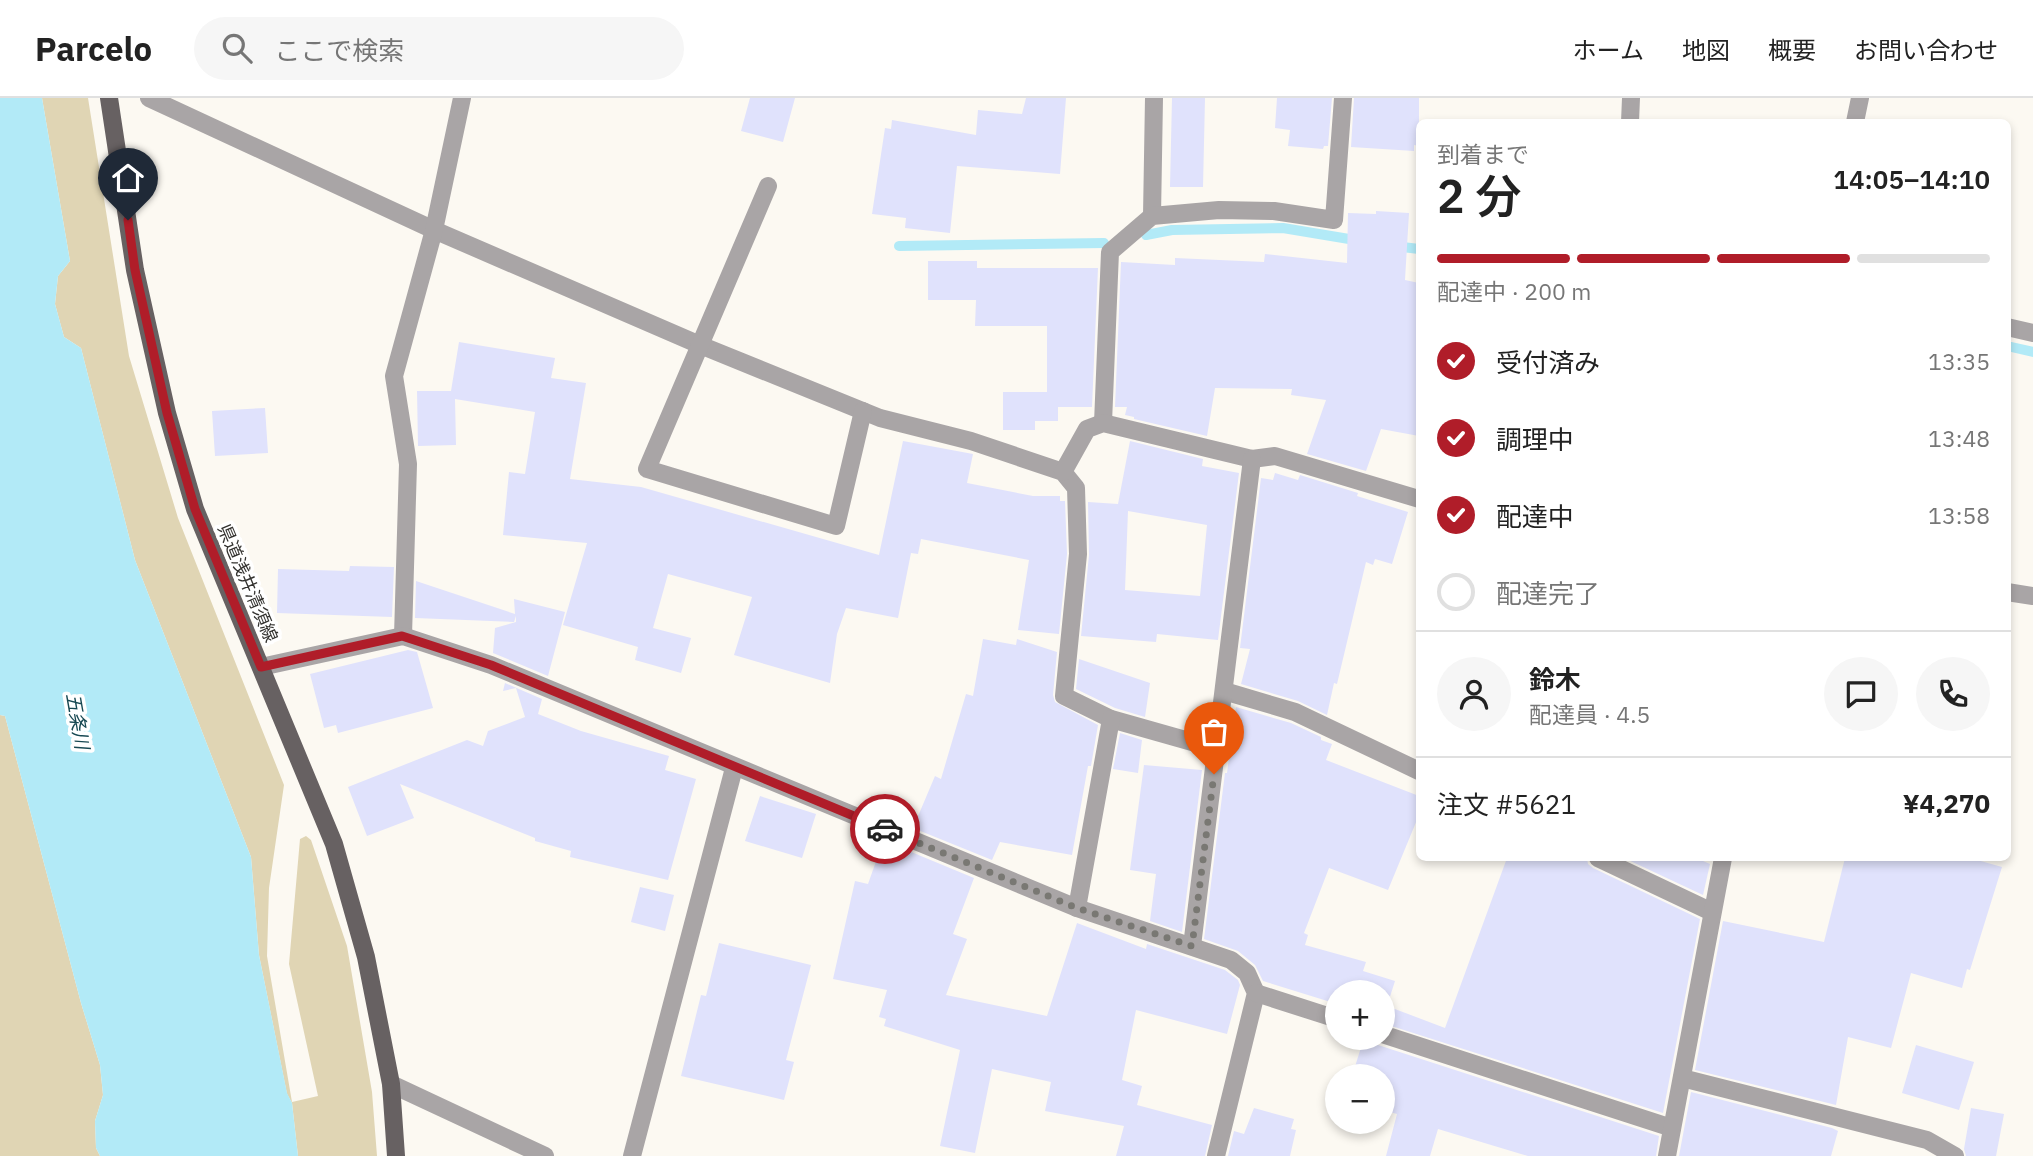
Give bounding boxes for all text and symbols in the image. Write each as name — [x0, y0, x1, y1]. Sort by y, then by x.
search box — [194, 17, 684, 80]
text: Parcelo — [35, 27, 152, 70]
icon: search — [218, 29, 256, 67]
text: ここで検索 — [274, 33, 404, 67]
text: ホーム — [1573, 34, 1644, 66]
text: 地図 — [1682, 34, 1730, 66]
text: 概要 — [1768, 34, 1816, 66]
text: お問い合わせ — [1854, 34, 1998, 66]
text: 到着まで — [1437, 139, 1529, 169]
pin — [98, 148, 158, 220]
icon: home — [109, 159, 147, 197]
text: 14:05–14:10 — [1833, 162, 1990, 196]
text: 2 分 — [1437, 166, 1521, 226]
text: 配達中 · 200 m — [1437, 276, 1591, 306]
icon: check — [1437, 342, 1475, 380]
text: 受付済み — [1496, 345, 1600, 379]
text: 13:35 — [1928, 346, 1990, 376]
icon: check — [1437, 419, 1475, 457]
text: 調理中 — [1496, 422, 1574, 456]
text: 13:48 — [1928, 423, 1990, 453]
icon: check — [1437, 496, 1475, 534]
text: 配達中 — [1496, 499, 1574, 533]
text: 13:58 — [1928, 500, 1990, 530]
street label: 県道浅井清須線 — [213, 521, 283, 645]
text: 配達完了 — [1496, 576, 1600, 610]
button: person — [1437, 657, 1511, 731]
button: chat — [1824, 657, 1898, 731]
button: phone — [1916, 657, 1990, 731]
text: 鈴木 — [1529, 662, 1581, 696]
water label: 五条川 — [61, 691, 95, 753]
text: 配達員 · 4.5 — [1529, 699, 1650, 729]
pin — [1184, 702, 1244, 774]
icon: bag — [1195, 713, 1233, 751]
text: ¥4,270 — [1903, 786, 1990, 820]
text: 注文 #5621 — [1437, 787, 1576, 821]
courier — [850, 794, 920, 864]
icon: car — [866, 810, 904, 848]
map controls — [1325, 980, 1395, 1134]
button: + — [1325, 980, 1395, 1050]
button: − — [1325, 1064, 1395, 1134]

